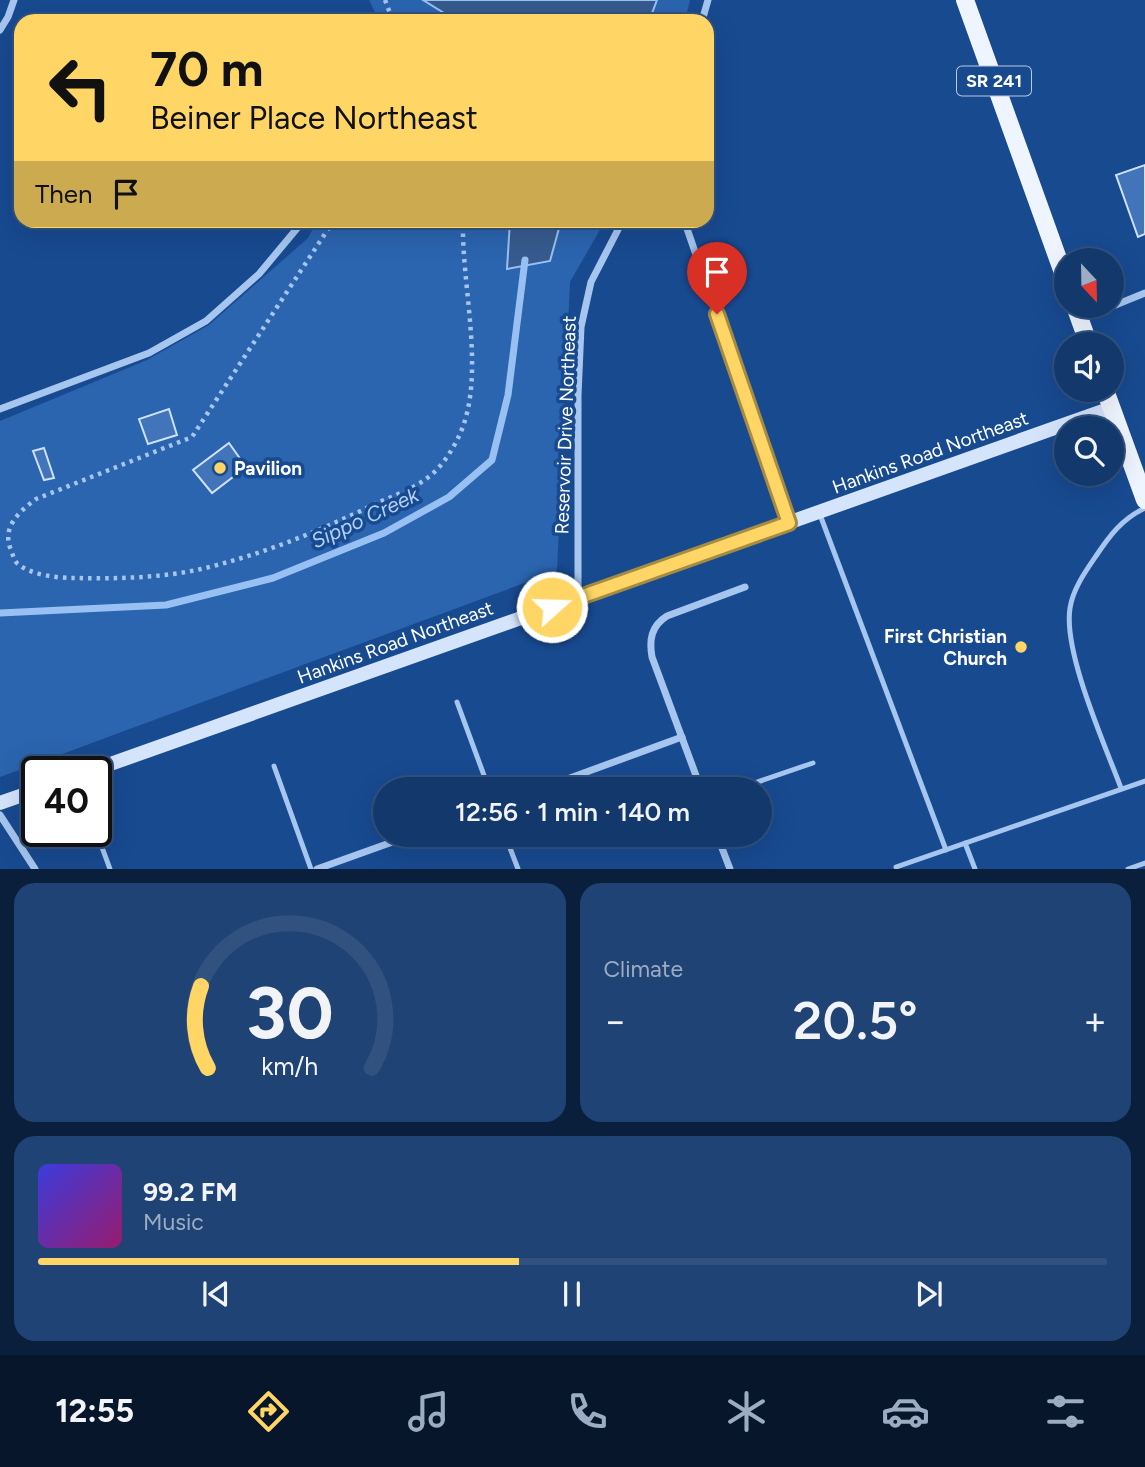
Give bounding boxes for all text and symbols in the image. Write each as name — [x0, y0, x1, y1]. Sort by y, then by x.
text: 70 m — [150, 39, 263, 98]
icon: left — [35, 42, 126, 133]
road number: SR 241 — [957, 66, 1031, 96]
text: Beiner Place Northeast — [150, 99, 478, 137]
icon: arrive — [107, 175, 145, 213]
text: Then — [35, 178, 93, 210]
pin — [687, 242, 747, 314]
north arrow — [1054, 248, 1124, 318]
map controls — [1054, 248, 1124, 486]
icon: arrive — [698, 253, 736, 291]
street label: Reservoir Drive Northeast — [550, 315, 581, 535]
button: sound — [1054, 332, 1124, 402]
street label: Hankins Road Northeast — [829, 406, 1031, 499]
button: search — [1054, 416, 1124, 486]
place label: Pavilion — [234, 457, 302, 480]
marker: Pavilion — [212, 460, 228, 476]
water label: Sippo Creek — [307, 481, 423, 553]
position arrow — [515, 570, 589, 644]
street label: Hankins Road Northeast — [294, 596, 496, 689]
place label: First Christian Church — [884, 625, 1007, 670]
marker: First Christian Church — [1013, 639, 1029, 655]
speed limit sign: 40 — [21, 756, 112, 847]
text: 12:56 · 1 min · 140 m — [455, 796, 690, 828]
text: Climate — [604, 955, 683, 983]
text: 30 — [246, 970, 334, 1057]
text: 20.5° — [793, 990, 918, 1052]
text: − — [604, 998, 627, 1044]
text: + — [1083, 998, 1107, 1044]
text: km/h — [261, 1051, 318, 1081]
text: 99.2 FM — [143, 1176, 238, 1208]
text: Music — [143, 1208, 204, 1236]
icon: previous — [197, 1275, 235, 1313]
icon: pause — [553, 1275, 591, 1313]
icon: next — [910, 1275, 948, 1313]
icon: directions — [244, 1387, 293, 1436]
icon: music — [404, 1387, 453, 1436]
icon: phone — [563, 1387, 612, 1436]
icon: climate — [722, 1387, 771, 1436]
icon: car — [881, 1387, 930, 1436]
icon: filters — [1041, 1387, 1090, 1436]
text: 12:55 — [55, 1392, 134, 1430]

